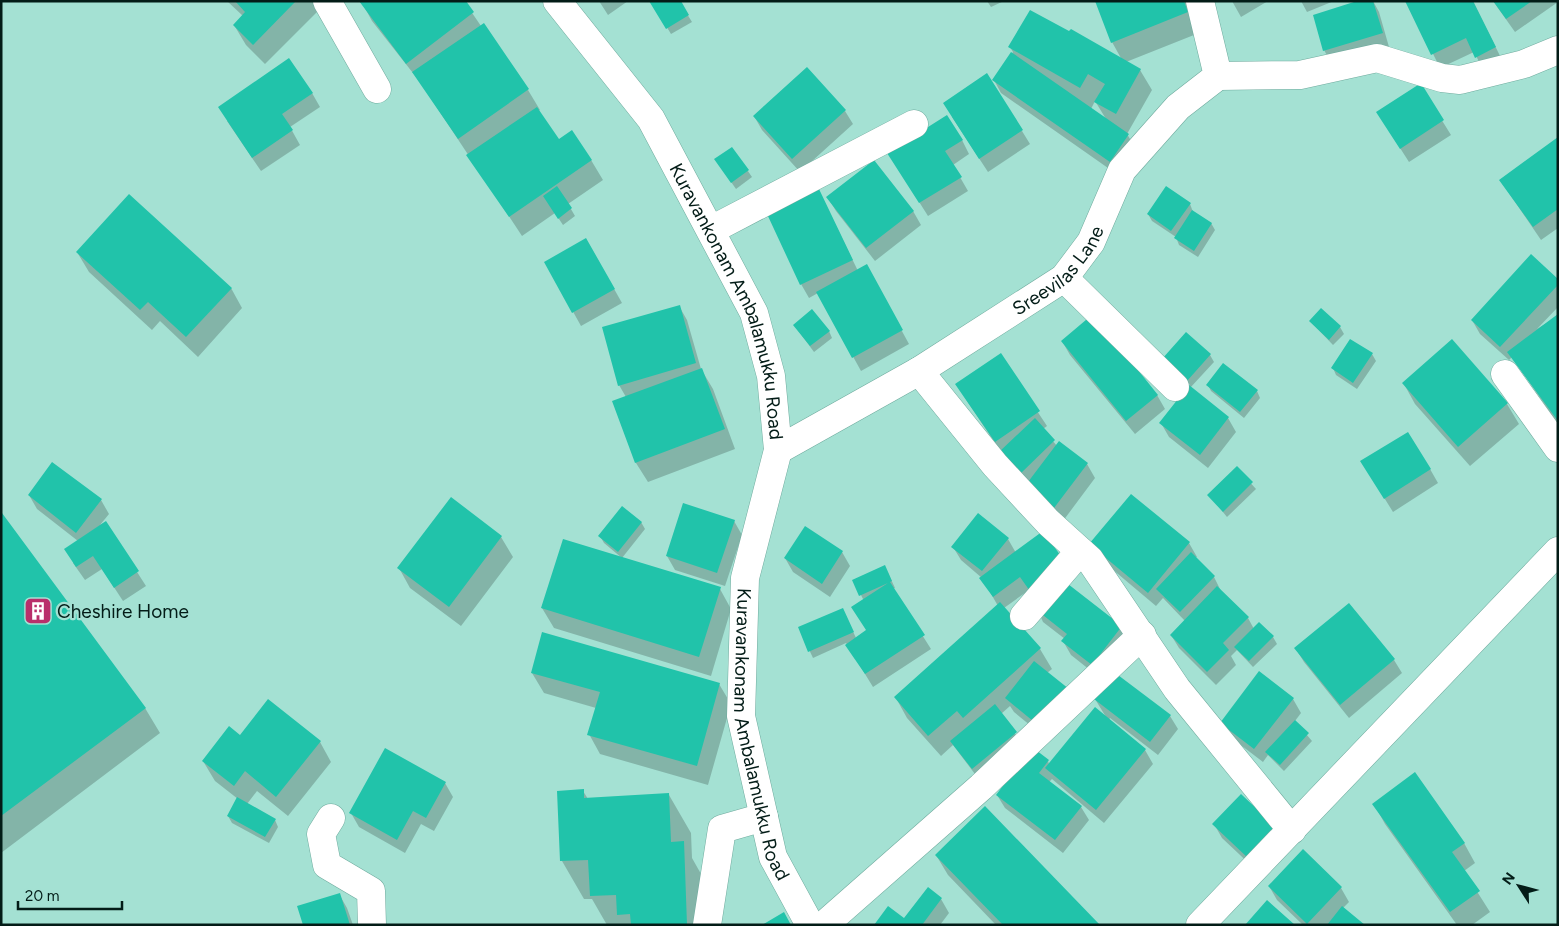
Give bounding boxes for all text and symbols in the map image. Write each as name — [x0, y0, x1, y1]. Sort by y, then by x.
street label: Kuravankonam Ambalamukku Road — [665, 159, 788, 441]
street label: Sreevilas Lane — [1008, 222, 1109, 320]
street label: Kuravankonam Ambalamukku Road — [729, 588, 795, 885]
building icon: Cheshire Home — [23, 596, 53, 626]
place label: Cheshire Home — [57, 600, 189, 623]
north arrow — [1494, 861, 1544, 911]
text: N — [1499, 869, 1519, 888]
scale bar — [18, 878, 121, 910]
text: 20 m — [25, 887, 59, 905]

